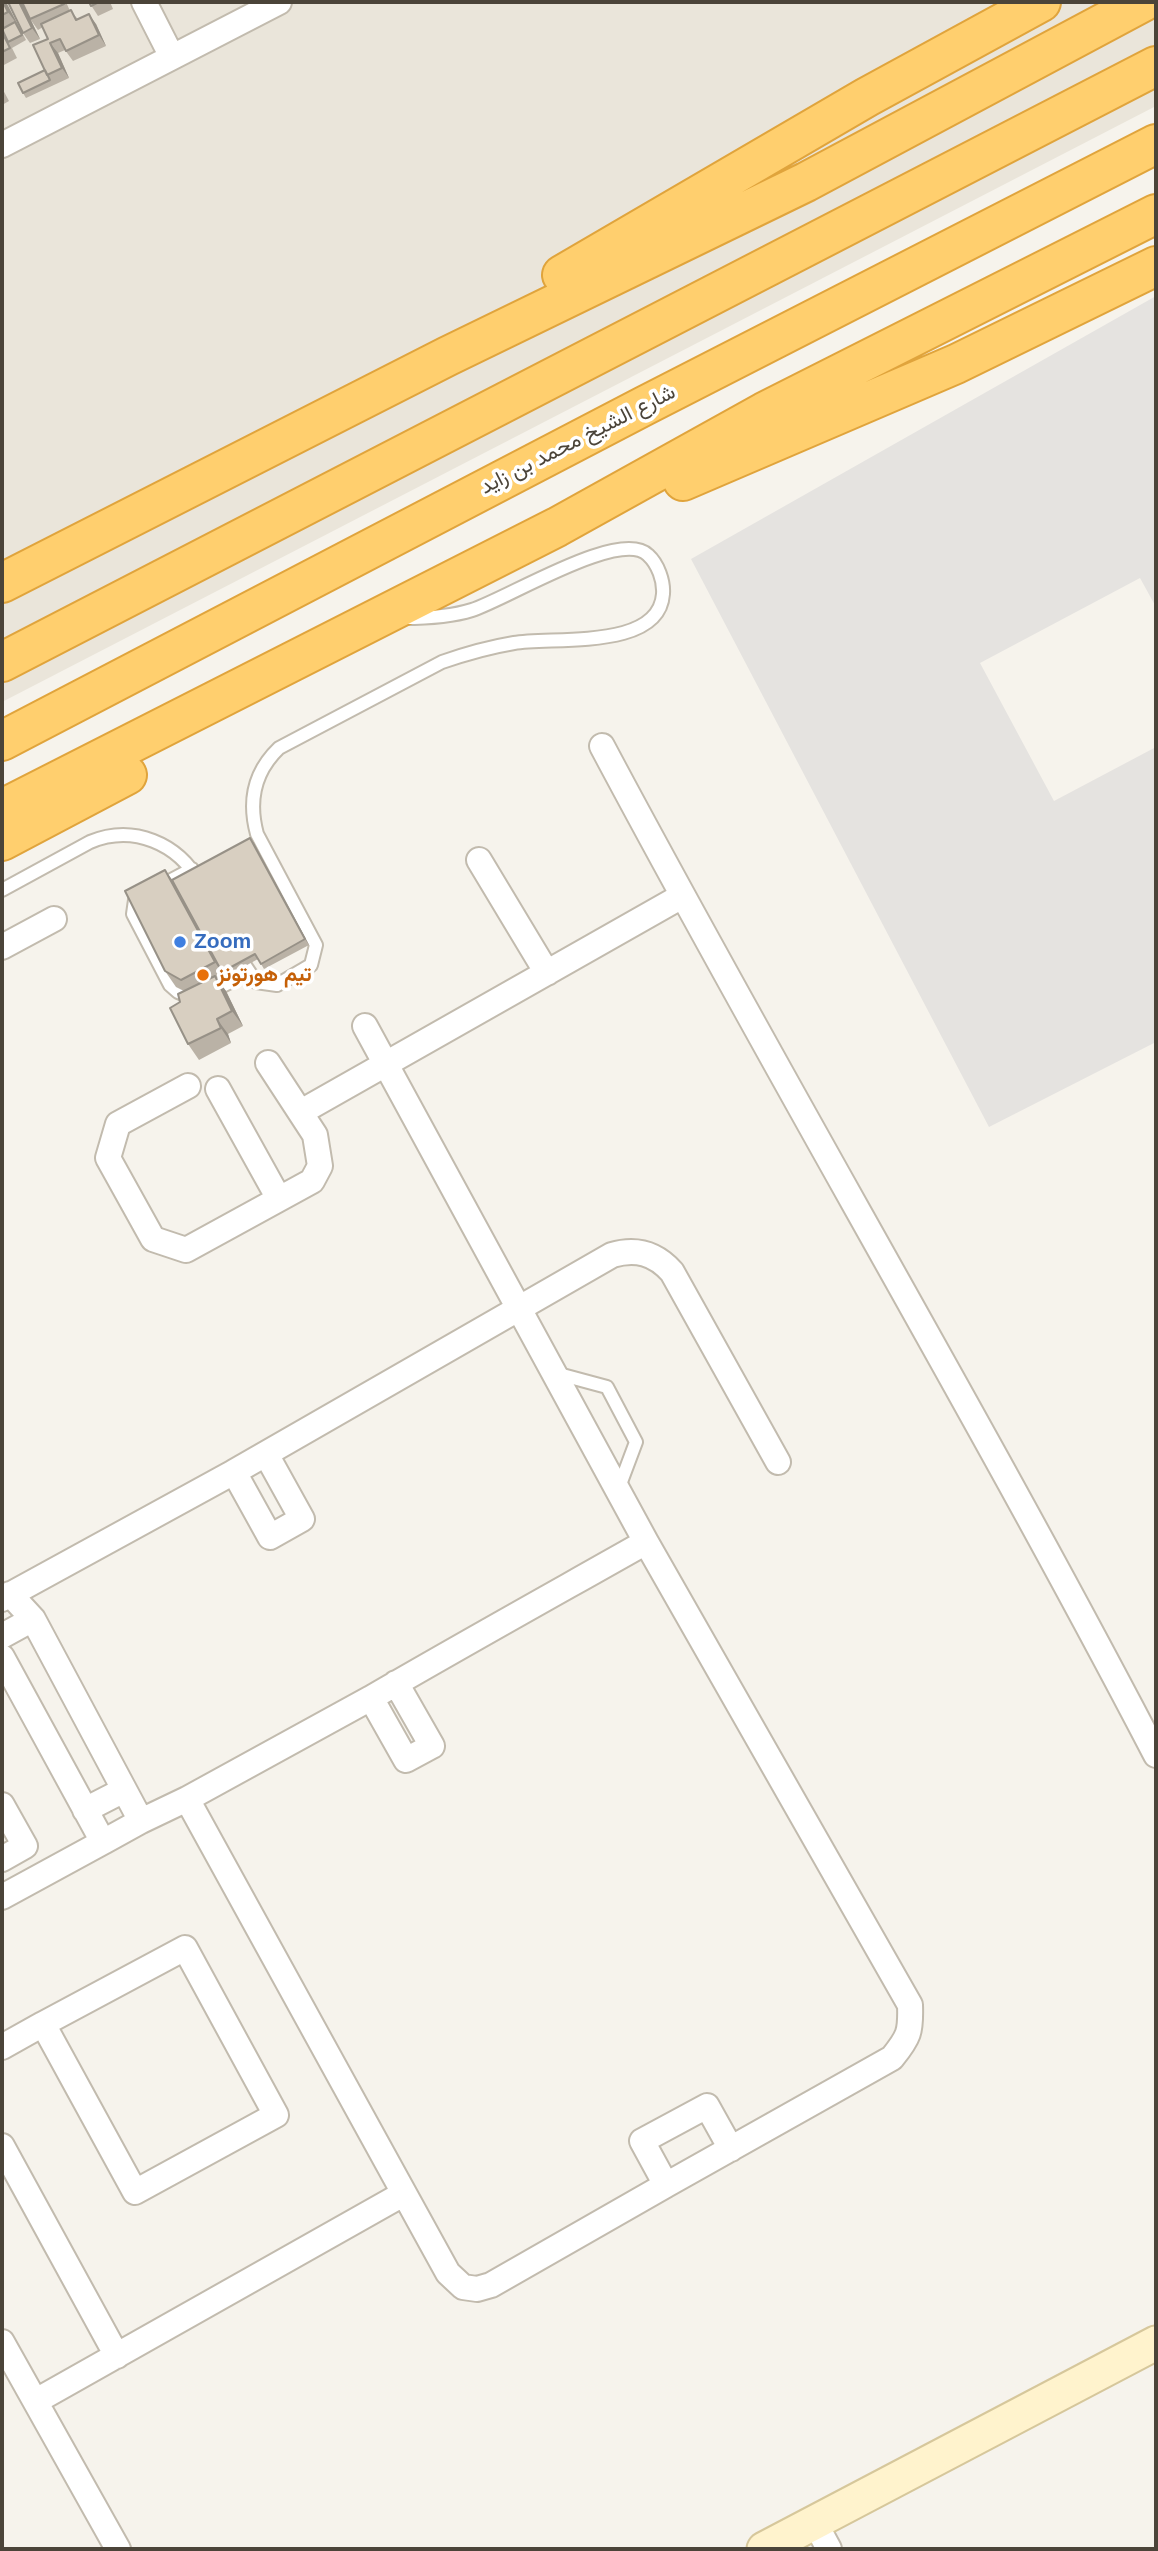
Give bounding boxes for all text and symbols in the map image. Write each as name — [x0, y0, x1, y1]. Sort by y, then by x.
street label: شارع الشيخ محمد بن زايد — [476, 380, 680, 500]
place label: Zoom — [194, 929, 251, 955]
marker: Zoom — [172, 934, 188, 950]
place label: تيم هورتونز — [217, 962, 312, 988]
marker: تيم هورتونز — [195, 967, 211, 983]

